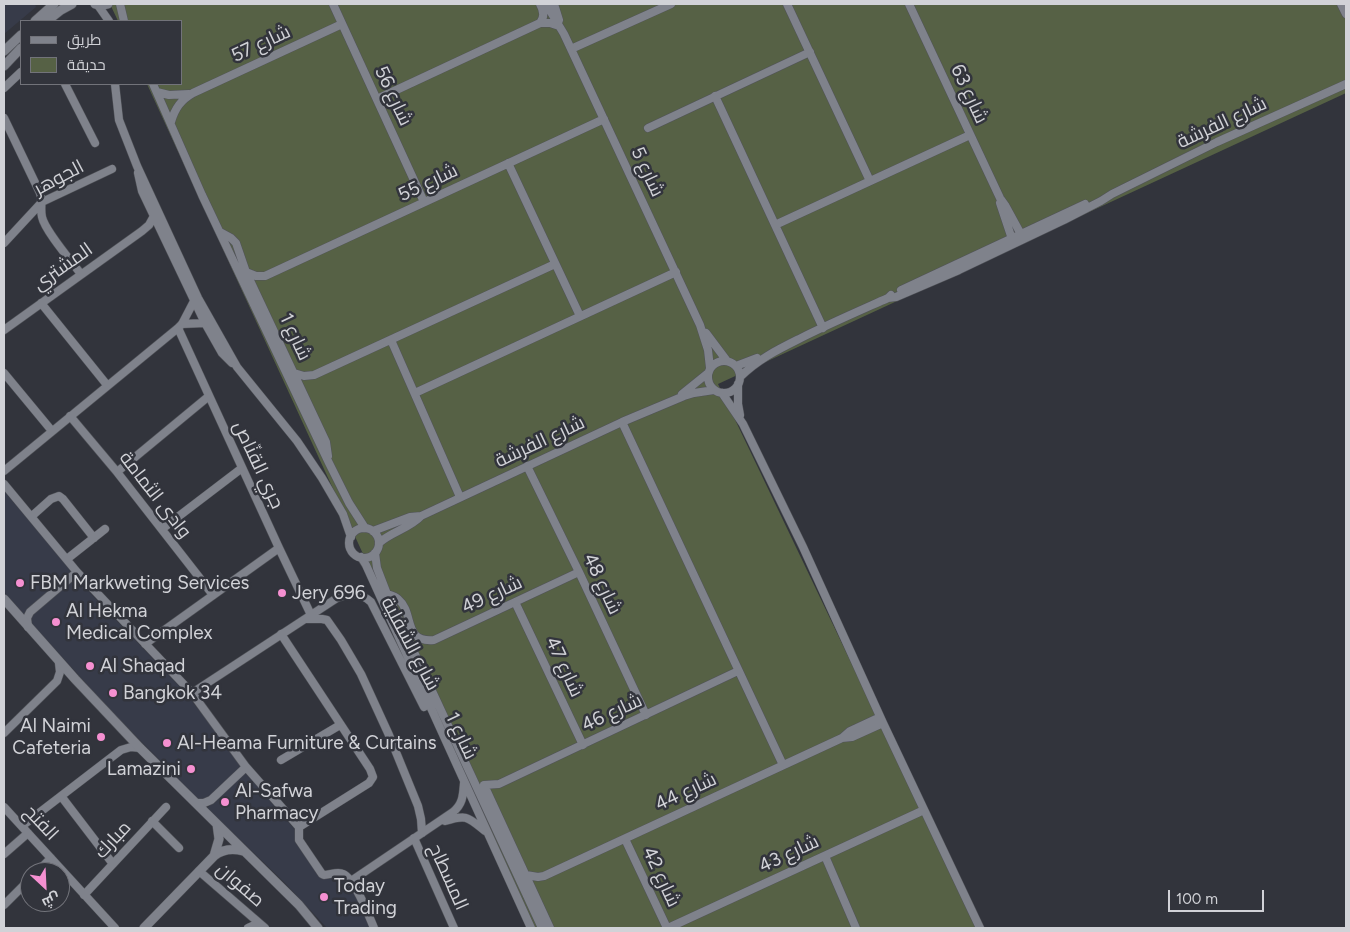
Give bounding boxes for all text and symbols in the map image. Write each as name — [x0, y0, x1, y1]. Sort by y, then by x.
legend — [20, 20, 182, 85]
street label: شارع 57 — [228, 20, 294, 68]
text: طريق — [67, 31, 101, 49]
text: حديقة — [67, 56, 106, 74]
street label: شارع 63 — [945, 61, 993, 127]
street label: شارع 56 — [369, 63, 417, 129]
street label: شارع الفرشة — [1174, 92, 1270, 154]
street label: شارع 5 — [626, 143, 668, 201]
street label: الجوهر — [30, 155, 88, 201]
street label: شارع 55 — [394, 159, 462, 207]
street label: المشتري — [29, 238, 97, 296]
street label: شارع 1 — [274, 310, 316, 364]
street label: شارع الفرشة — [492, 411, 588, 473]
street label: جري القنّاص — [228, 417, 288, 513]
street label: وادى الثمامة — [114, 447, 196, 543]
street label: شارع 48 — [578, 550, 626, 618]
street label: شارع 49 — [458, 571, 526, 619]
place label: FBM Markweting Services — [30, 572, 249, 594]
marker: FBM Markweting Services — [14, 577, 26, 589]
place label: Jery 696 — [292, 582, 366, 604]
marker: Jery 696 — [276, 587, 288, 599]
street label: شارع الشفلية — [376, 593, 444, 695]
place label: Al Hekma Medical Complex — [66, 600, 212, 644]
marker: Al Hekma Medical Complex — [50, 616, 62, 628]
street label: شارع 47 — [540, 633, 588, 701]
place label: Al Shaqad — [100, 655, 185, 677]
marker: Al Shaqad — [84, 660, 96, 672]
place label: Bangkok 34 — [123, 682, 222, 704]
marker: Bangkok 34 — [107, 687, 119, 699]
street label: شارع 46 — [578, 689, 646, 737]
street label: شارع 1 — [440, 709, 482, 763]
place label: Al Naimi Cafeteria — [12, 715, 91, 759]
marker: Al Naimi Cafeteria — [95, 731, 107, 743]
place label: Al-Heama Furniture & Curtains — [177, 732, 437, 754]
marker: Al-Heama Furniture & Curtains — [161, 737, 173, 749]
place label: Lamazini — [107, 758, 181, 780]
marker: Lamazini — [185, 763, 197, 775]
street label: شارع 44 — [652, 768, 720, 816]
place label: Al-Safwa Pharmacy — [235, 780, 319, 824]
marker: Al-Safwa Pharmacy — [219, 796, 231, 808]
street label: الفتح — [19, 801, 63, 845]
street label: مبارك — [90, 816, 136, 864]
street label: شارع 43 — [755, 830, 823, 878]
street label: المسطاح — [423, 840, 473, 914]
street label: شارع 42 — [637, 843, 685, 911]
street label: صفوان — [211, 858, 269, 912]
north arrow — [20, 862, 70, 912]
place label: Today Trading — [334, 875, 397, 919]
scale bar — [1170, 880, 1266, 912]
text: ش — [39, 889, 63, 912]
text: 100 m — [1176, 890, 1218, 908]
marker: Today Trading — [318, 891, 330, 903]

